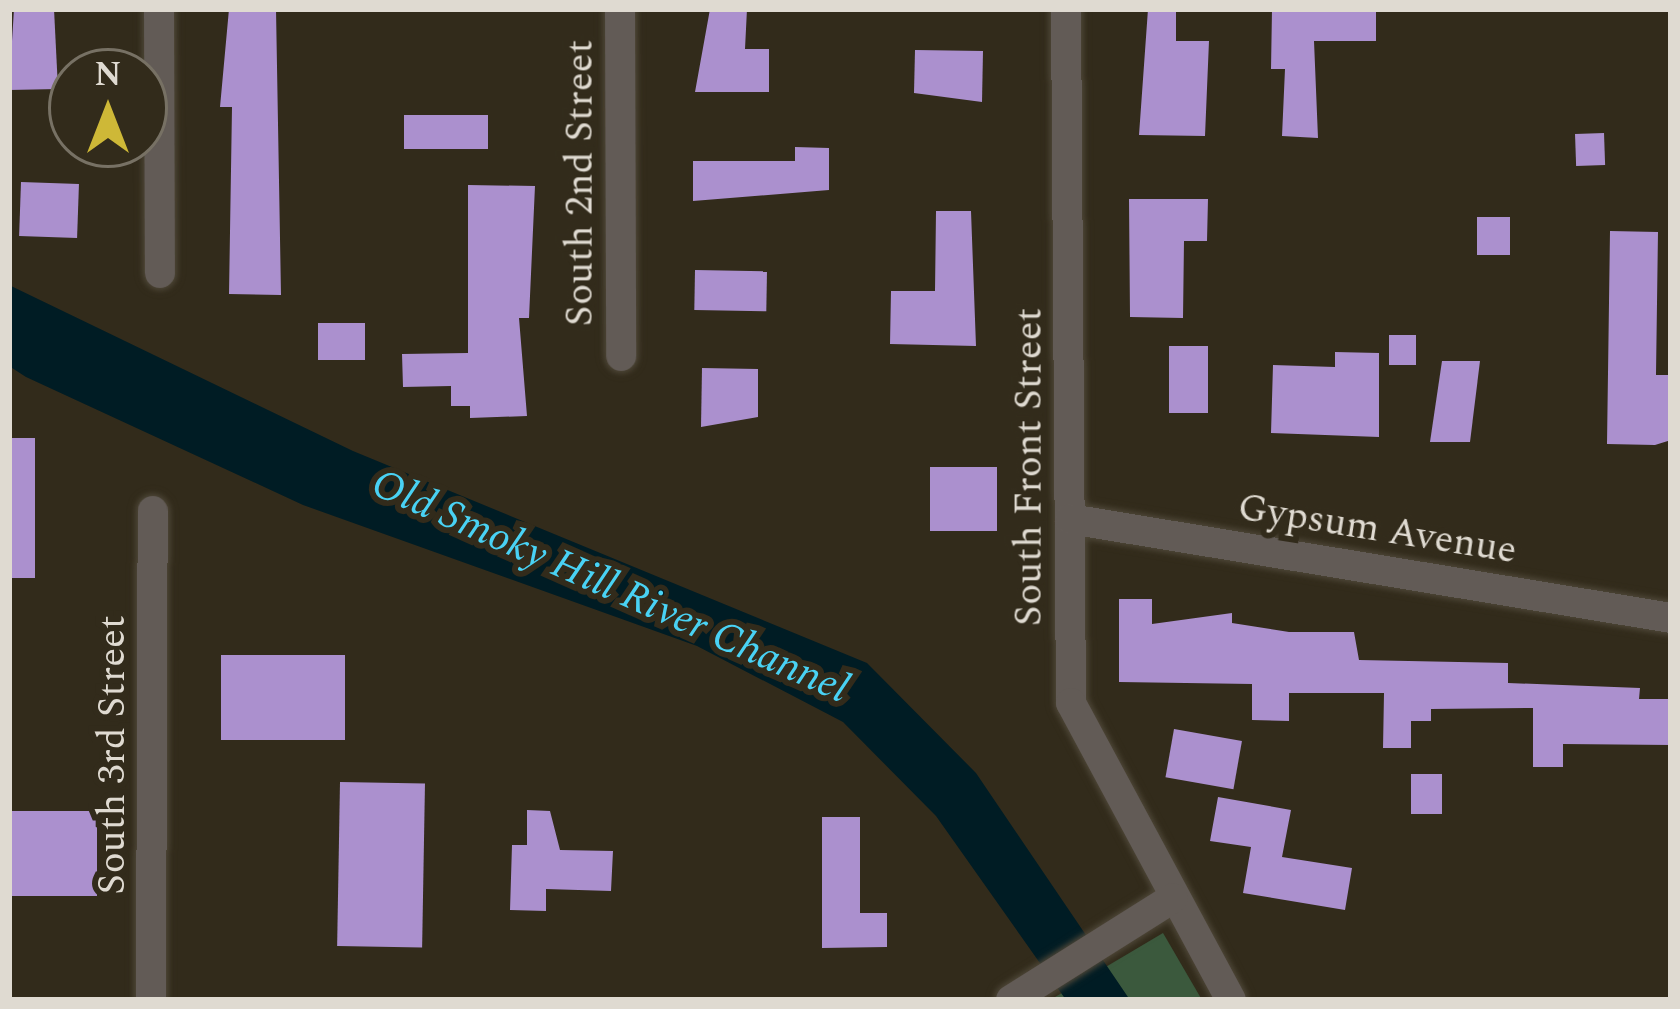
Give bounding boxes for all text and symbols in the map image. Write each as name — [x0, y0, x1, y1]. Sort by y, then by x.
street label: South 2nd Street — [558, 40, 604, 326]
north arrow — [48, 48, 168, 168]
text: N — [95, 50, 121, 100]
street label: South Front Street — [1007, 308, 1053, 626]
water label: Old Smoky Hill River Channel — [364, 459, 856, 715]
street label: Gypsum Avenue — [1234, 485, 1520, 575]
street label: South 3rd Street — [90, 615, 136, 895]

